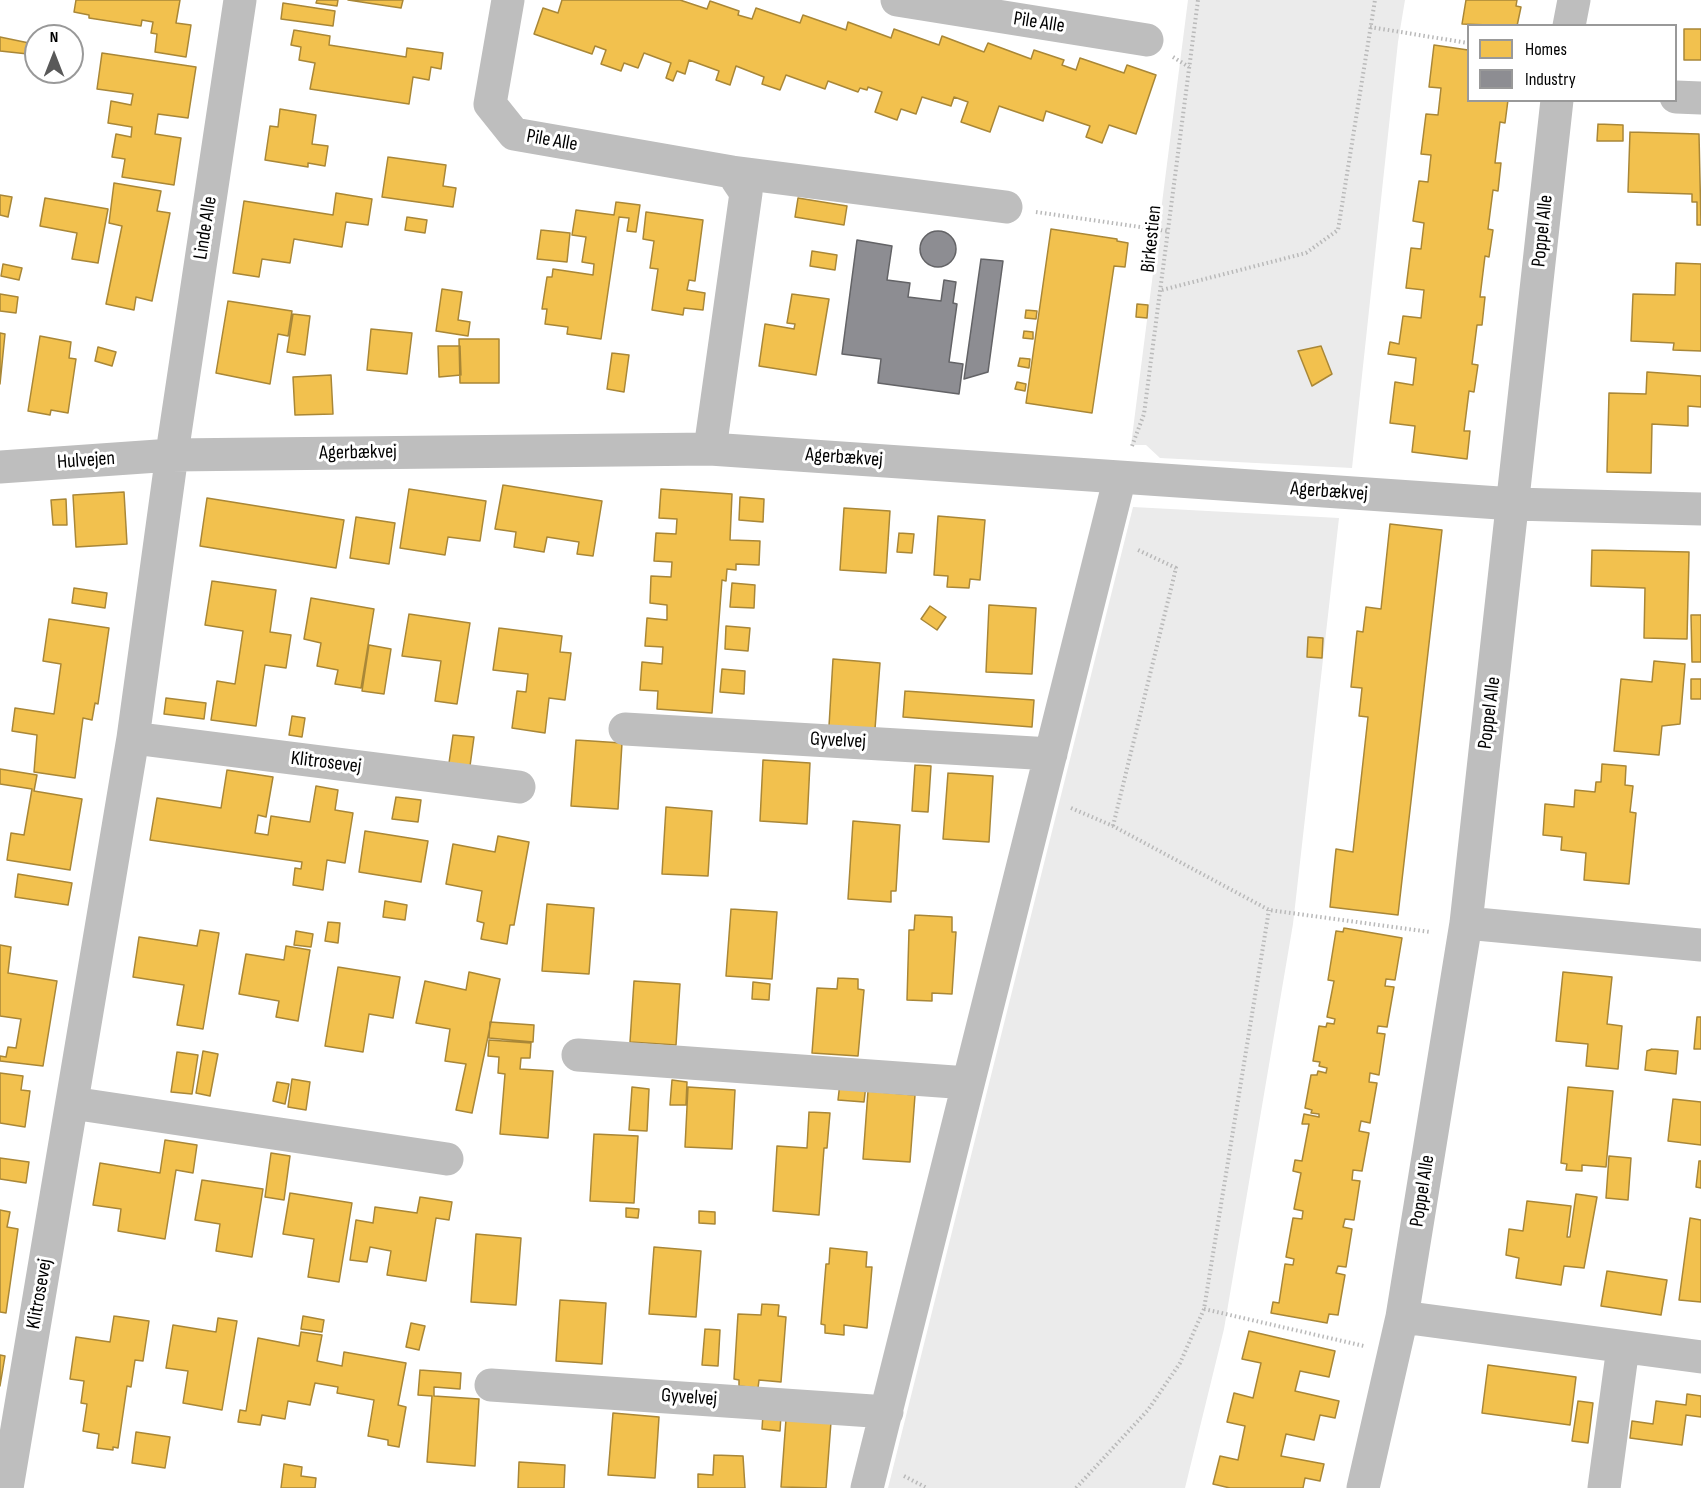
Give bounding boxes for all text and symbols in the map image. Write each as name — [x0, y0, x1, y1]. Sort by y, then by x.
street label: Pile Alle — [1012, 7, 1066, 39]
north arrow — [24, 24, 84, 84]
legend — [1467, 24, 1677, 102]
text: N — [50, 28, 58, 47]
text: Homes — [1525, 39, 1567, 60]
text: Industry — [1525, 69, 1576, 90]
street label: Pile Alle — [525, 125, 579, 157]
street label: Poppel Alle — [1527, 194, 1559, 268]
street label: Linde Alle — [189, 195, 223, 261]
street label: Birkestien — [1137, 204, 1167, 274]
street label: Agerbækvej — [319, 440, 397, 466]
street label: Agerbækvej — [804, 443, 884, 473]
street label: Hulvejen — [56, 447, 116, 475]
street label: Agerbækvej — [1289, 477, 1369, 507]
street label: Poppel Alle — [1474, 676, 1506, 750]
street label: Gyvelvej — [809, 728, 867, 754]
street label: Klitrosevej — [289, 747, 363, 779]
street label: Poppel Alle — [1405, 1153, 1441, 1229]
street label: Klitrosevej — [22, 1257, 58, 1331]
street label: Gyvelvej — [660, 1384, 718, 1412]

